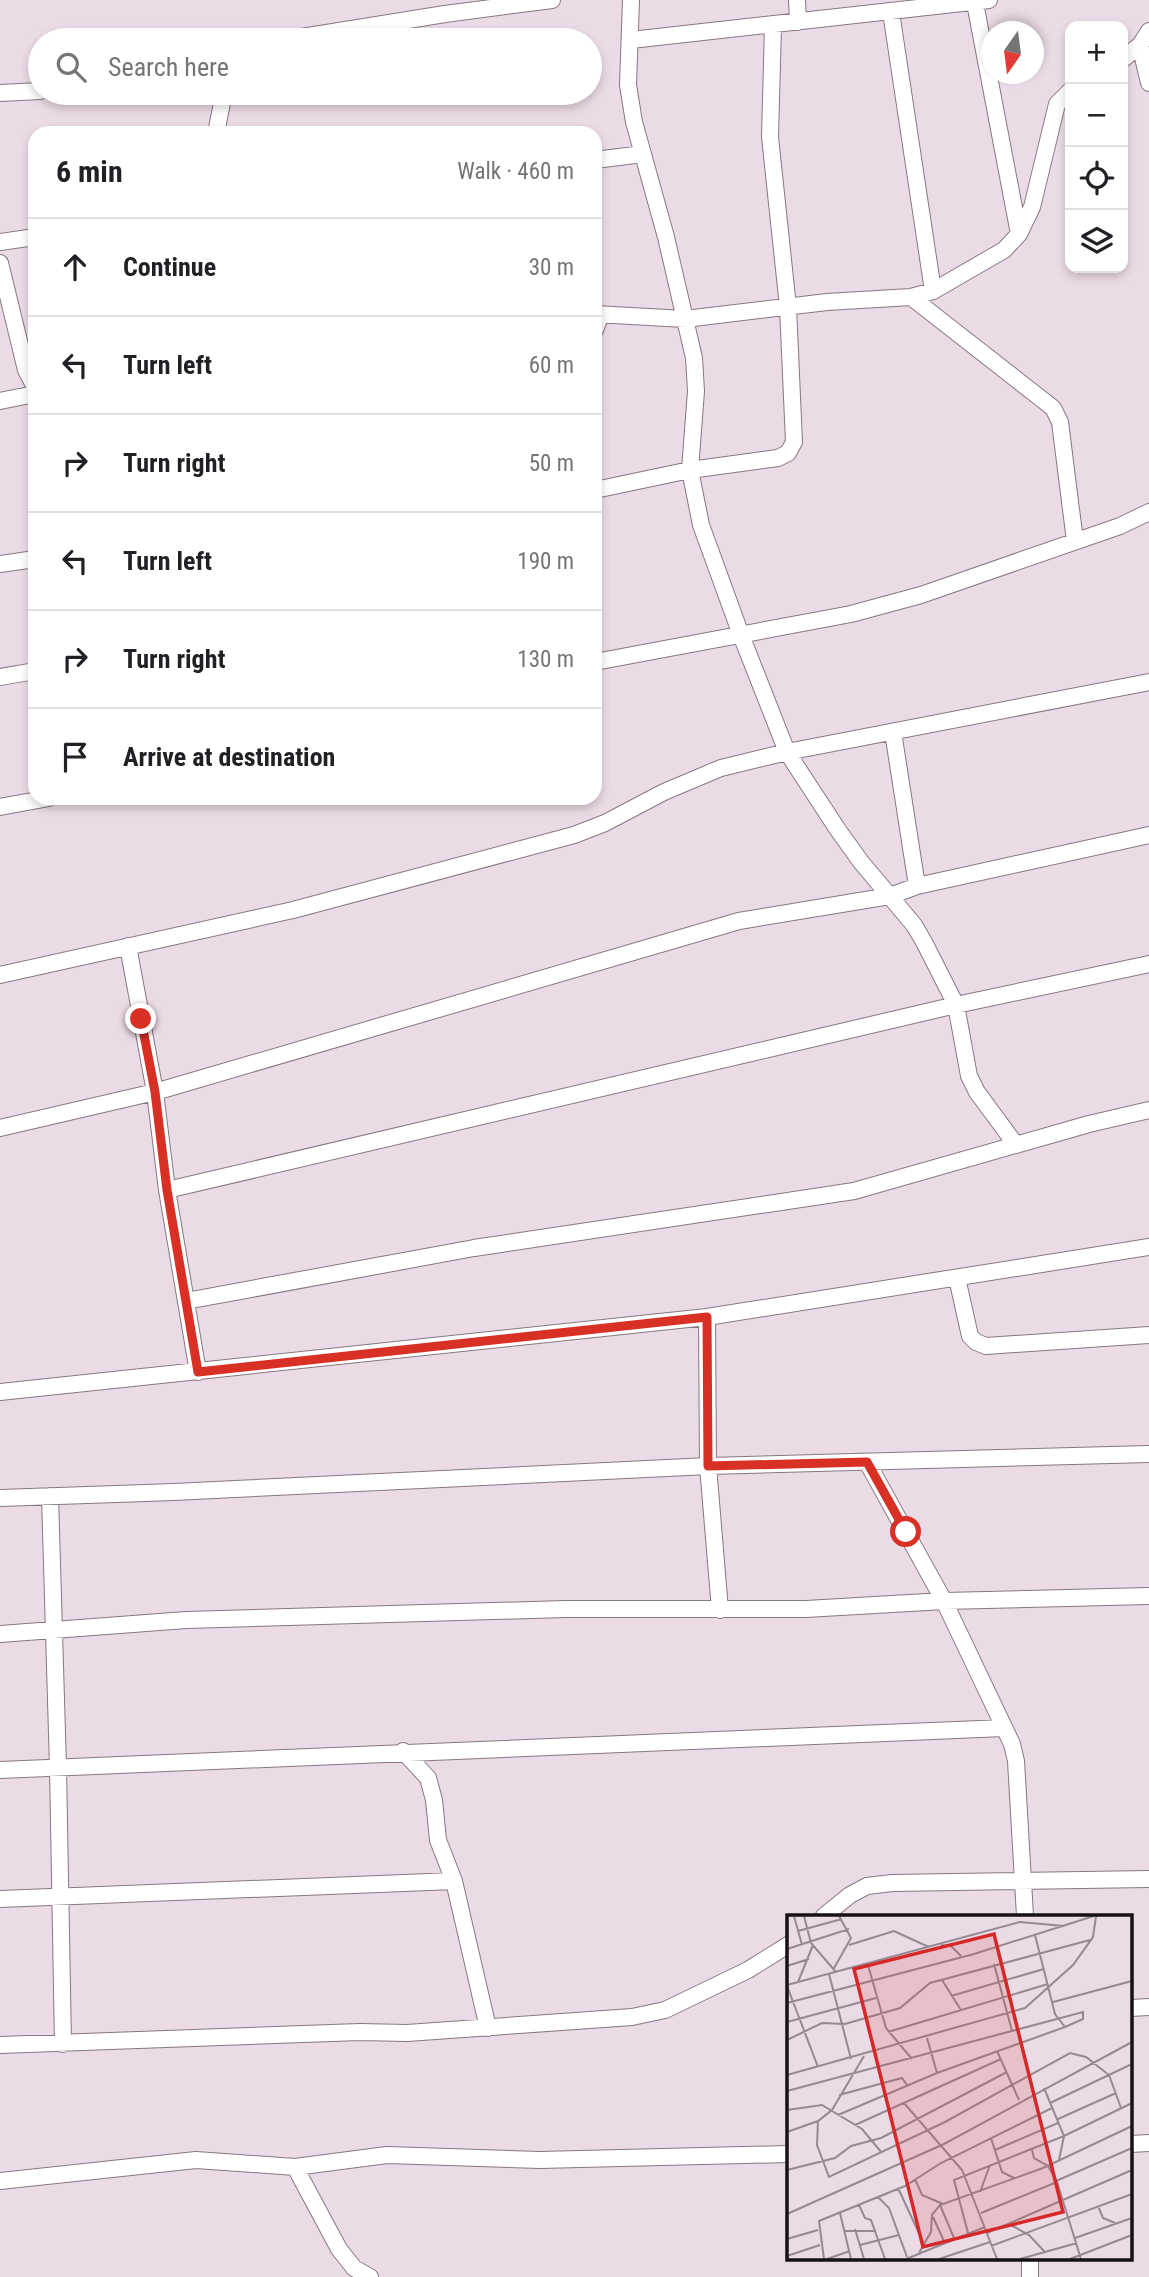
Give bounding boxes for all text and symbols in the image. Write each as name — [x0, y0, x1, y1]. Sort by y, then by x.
north arrow — [981, 21, 1044, 84]
map controls — [1065, 21, 1128, 273]
button: + — [1065, 21, 1128, 84]
search box — [28, 28, 602, 105]
icon: search — [52, 48, 90, 86]
text: Search here — [108, 52, 229, 82]
button: − — [1065, 84, 1128, 147]
button: locate — [1065, 147, 1128, 210]
text: 6 min — [56, 154, 123, 189]
text: Walk · 460 m — [457, 158, 574, 185]
button: layers — [1065, 210, 1128, 273]
icon: ahead — [56, 248, 94, 286]
text: Continue — [123, 252, 216, 282]
text: 30 m — [529, 254, 574, 281]
icon: left — [56, 346, 94, 384]
text: Turn left — [123, 350, 212, 380]
text: 60 m — [529, 352, 574, 379]
icon: right — [56, 444, 94, 482]
text: Turn right — [123, 448, 225, 478]
text: 50 m — [529, 450, 574, 477]
icon: left — [56, 542, 94, 580]
text: Turn left — [123, 546, 212, 576]
text: 190 m — [517, 548, 574, 575]
icon: right — [56, 640, 94, 678]
text: Turn right — [123, 644, 225, 674]
text: 130 m — [517, 646, 574, 673]
icon: arrive — [56, 738, 94, 776]
text: Arrive at destination — [123, 742, 335, 772]
route end — [125, 1003, 156, 1034]
route start — [890, 1516, 921, 1547]
inset map — [787, 1915, 1132, 2260]

